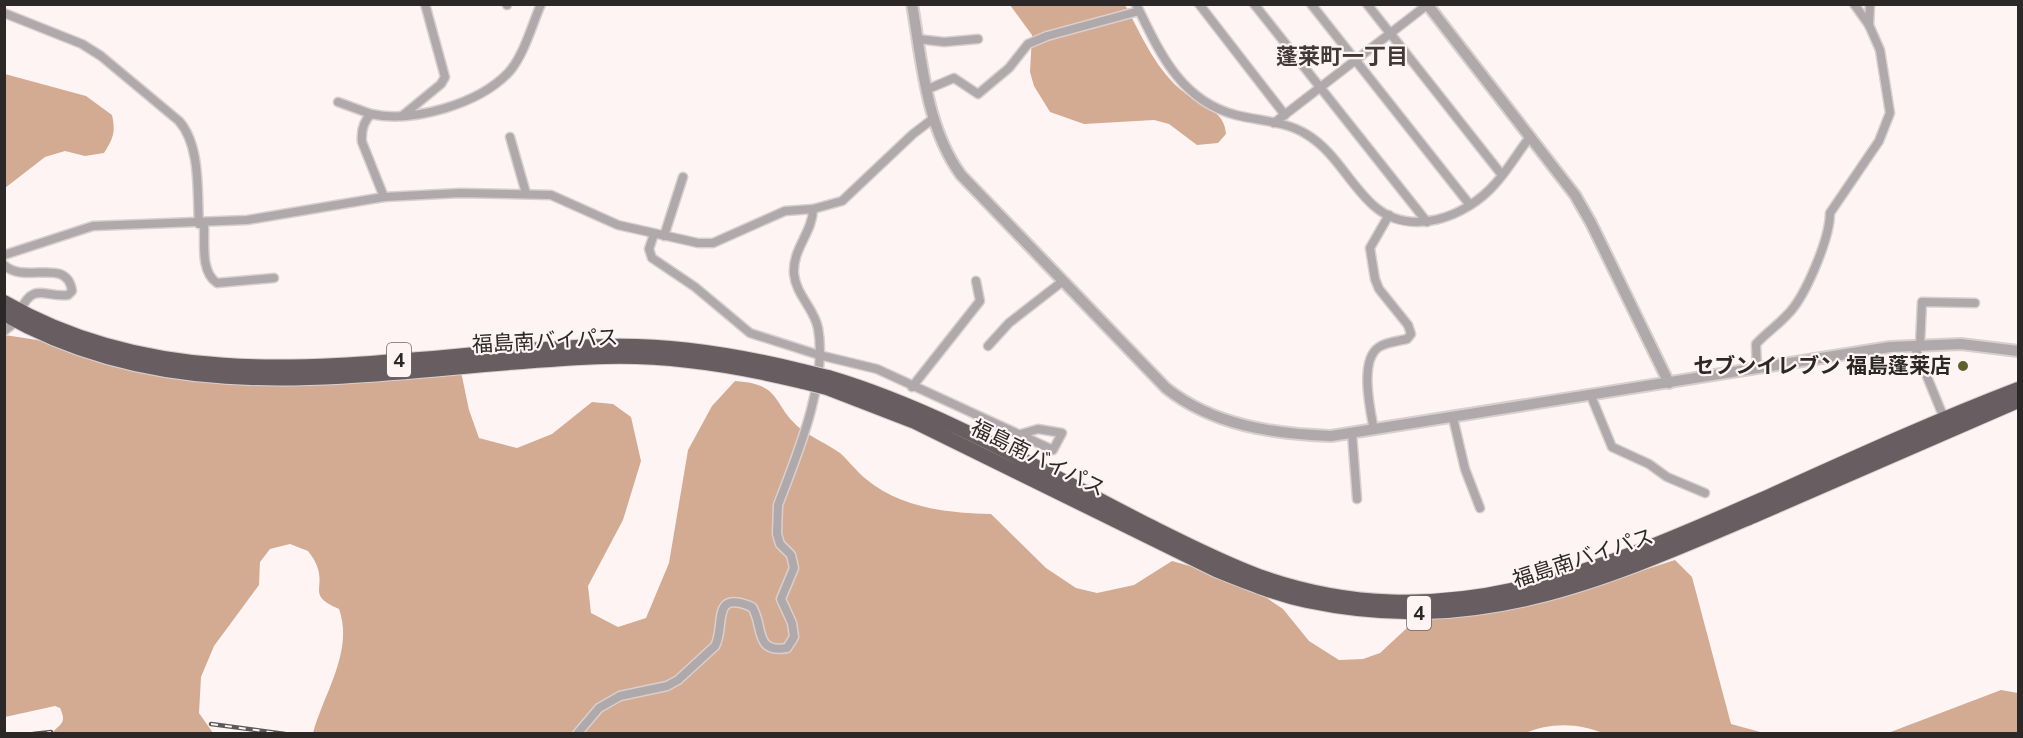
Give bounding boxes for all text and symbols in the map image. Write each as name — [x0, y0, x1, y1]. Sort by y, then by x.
district label: 蓬莱町一丁目 — [1276, 42, 1408, 72]
street label: 福島南バイパス — [471, 323, 619, 359]
road number: 4 — [387, 343, 411, 377]
place label: セブンイレブン 福島蓬莱店 — [1693, 352, 1951, 380]
marker: セブンイレブン 福島蓬莱店 — [1956, 359, 1970, 373]
street label: 福島南バイパス — [966, 413, 1110, 503]
street label: 福島南バイパス — [1509, 522, 1657, 594]
road number: 4 — [1407, 596, 1431, 630]

